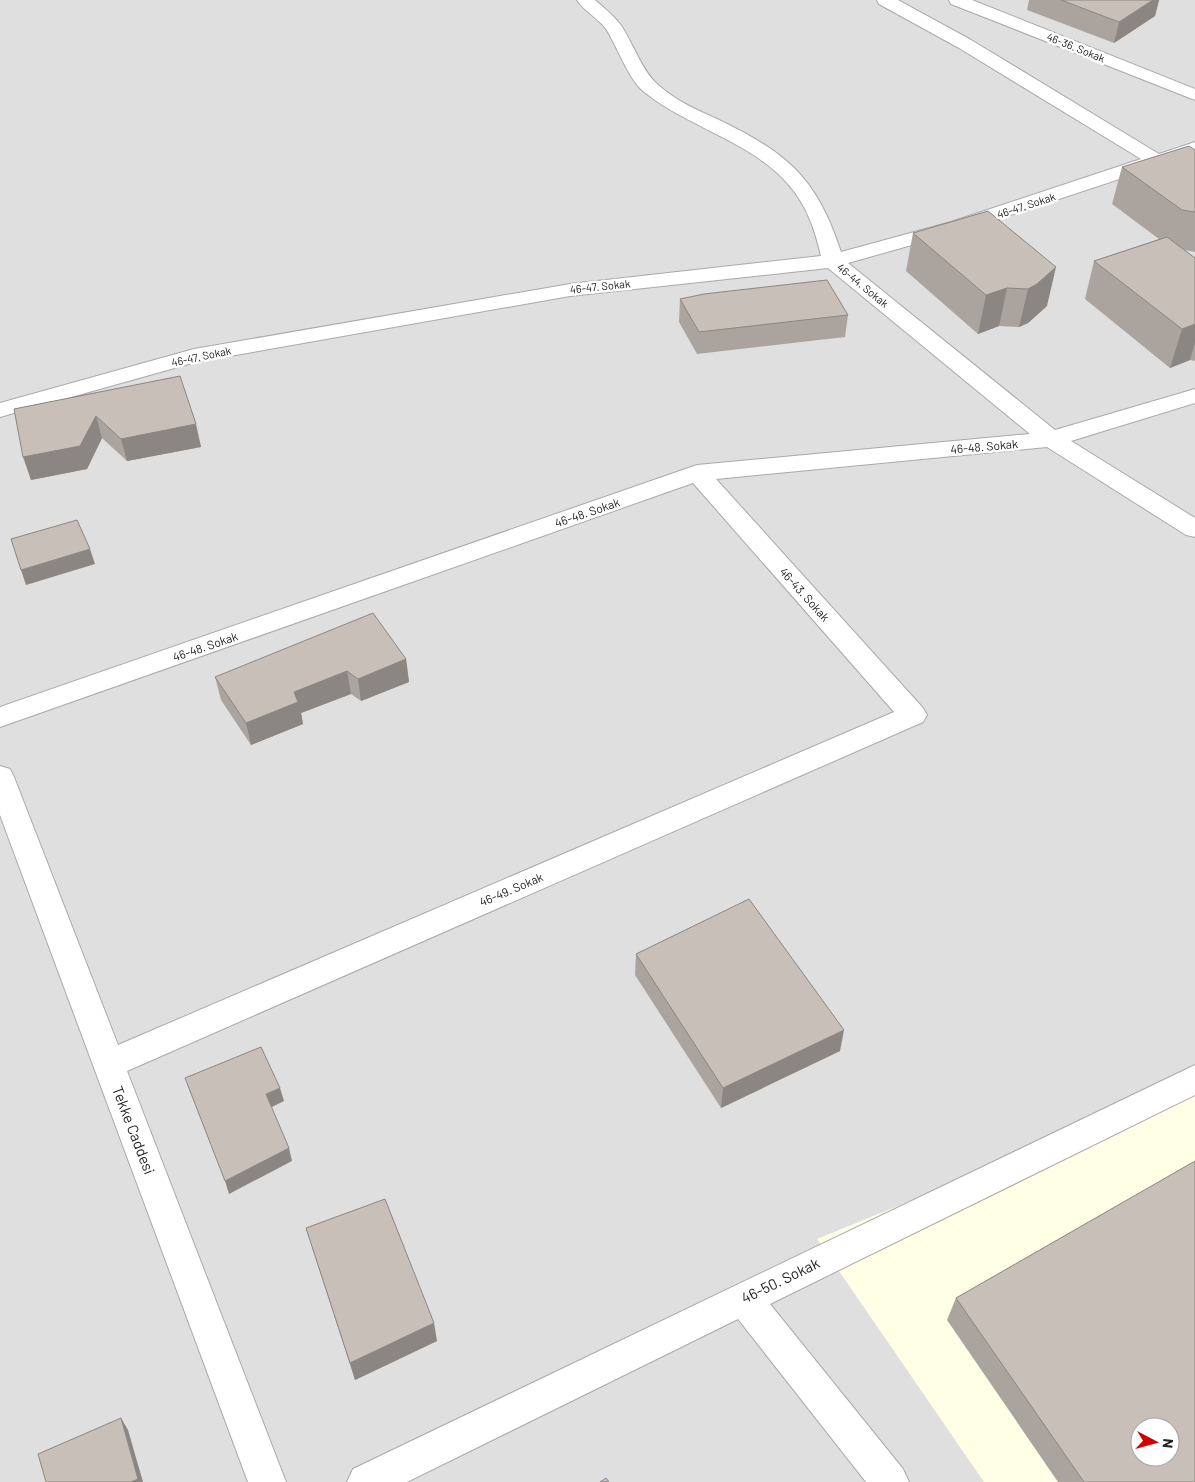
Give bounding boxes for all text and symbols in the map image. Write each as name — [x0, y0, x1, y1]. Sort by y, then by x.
street label: 46-36. Sokak — [1045, 29, 1107, 65]
street label: 46-47. Sokak — [995, 189, 1057, 221]
street label: 46-44. Sokak — [835, 260, 892, 310]
street label: 46-47. Sokak — [569, 276, 631, 296]
street label: 46-47. Sokak — [170, 343, 233, 369]
street label: 46-48. Sokak — [950, 436, 1018, 456]
street label: 46-48. Sokak — [553, 494, 621, 530]
street label: 46-43. Sokak — [777, 564, 833, 624]
street label: 46-48. Sokak — [171, 628, 239, 664]
street label: 46-49. Sokak — [477, 869, 545, 909]
street label: Tekke Caddesi — [109, 1083, 159, 1177]
street label: 46-50. Sokak — [738, 1253, 822, 1307]
north arrow — [1130, 1417, 1180, 1467]
text: N — [1159, 1438, 1177, 1449]

